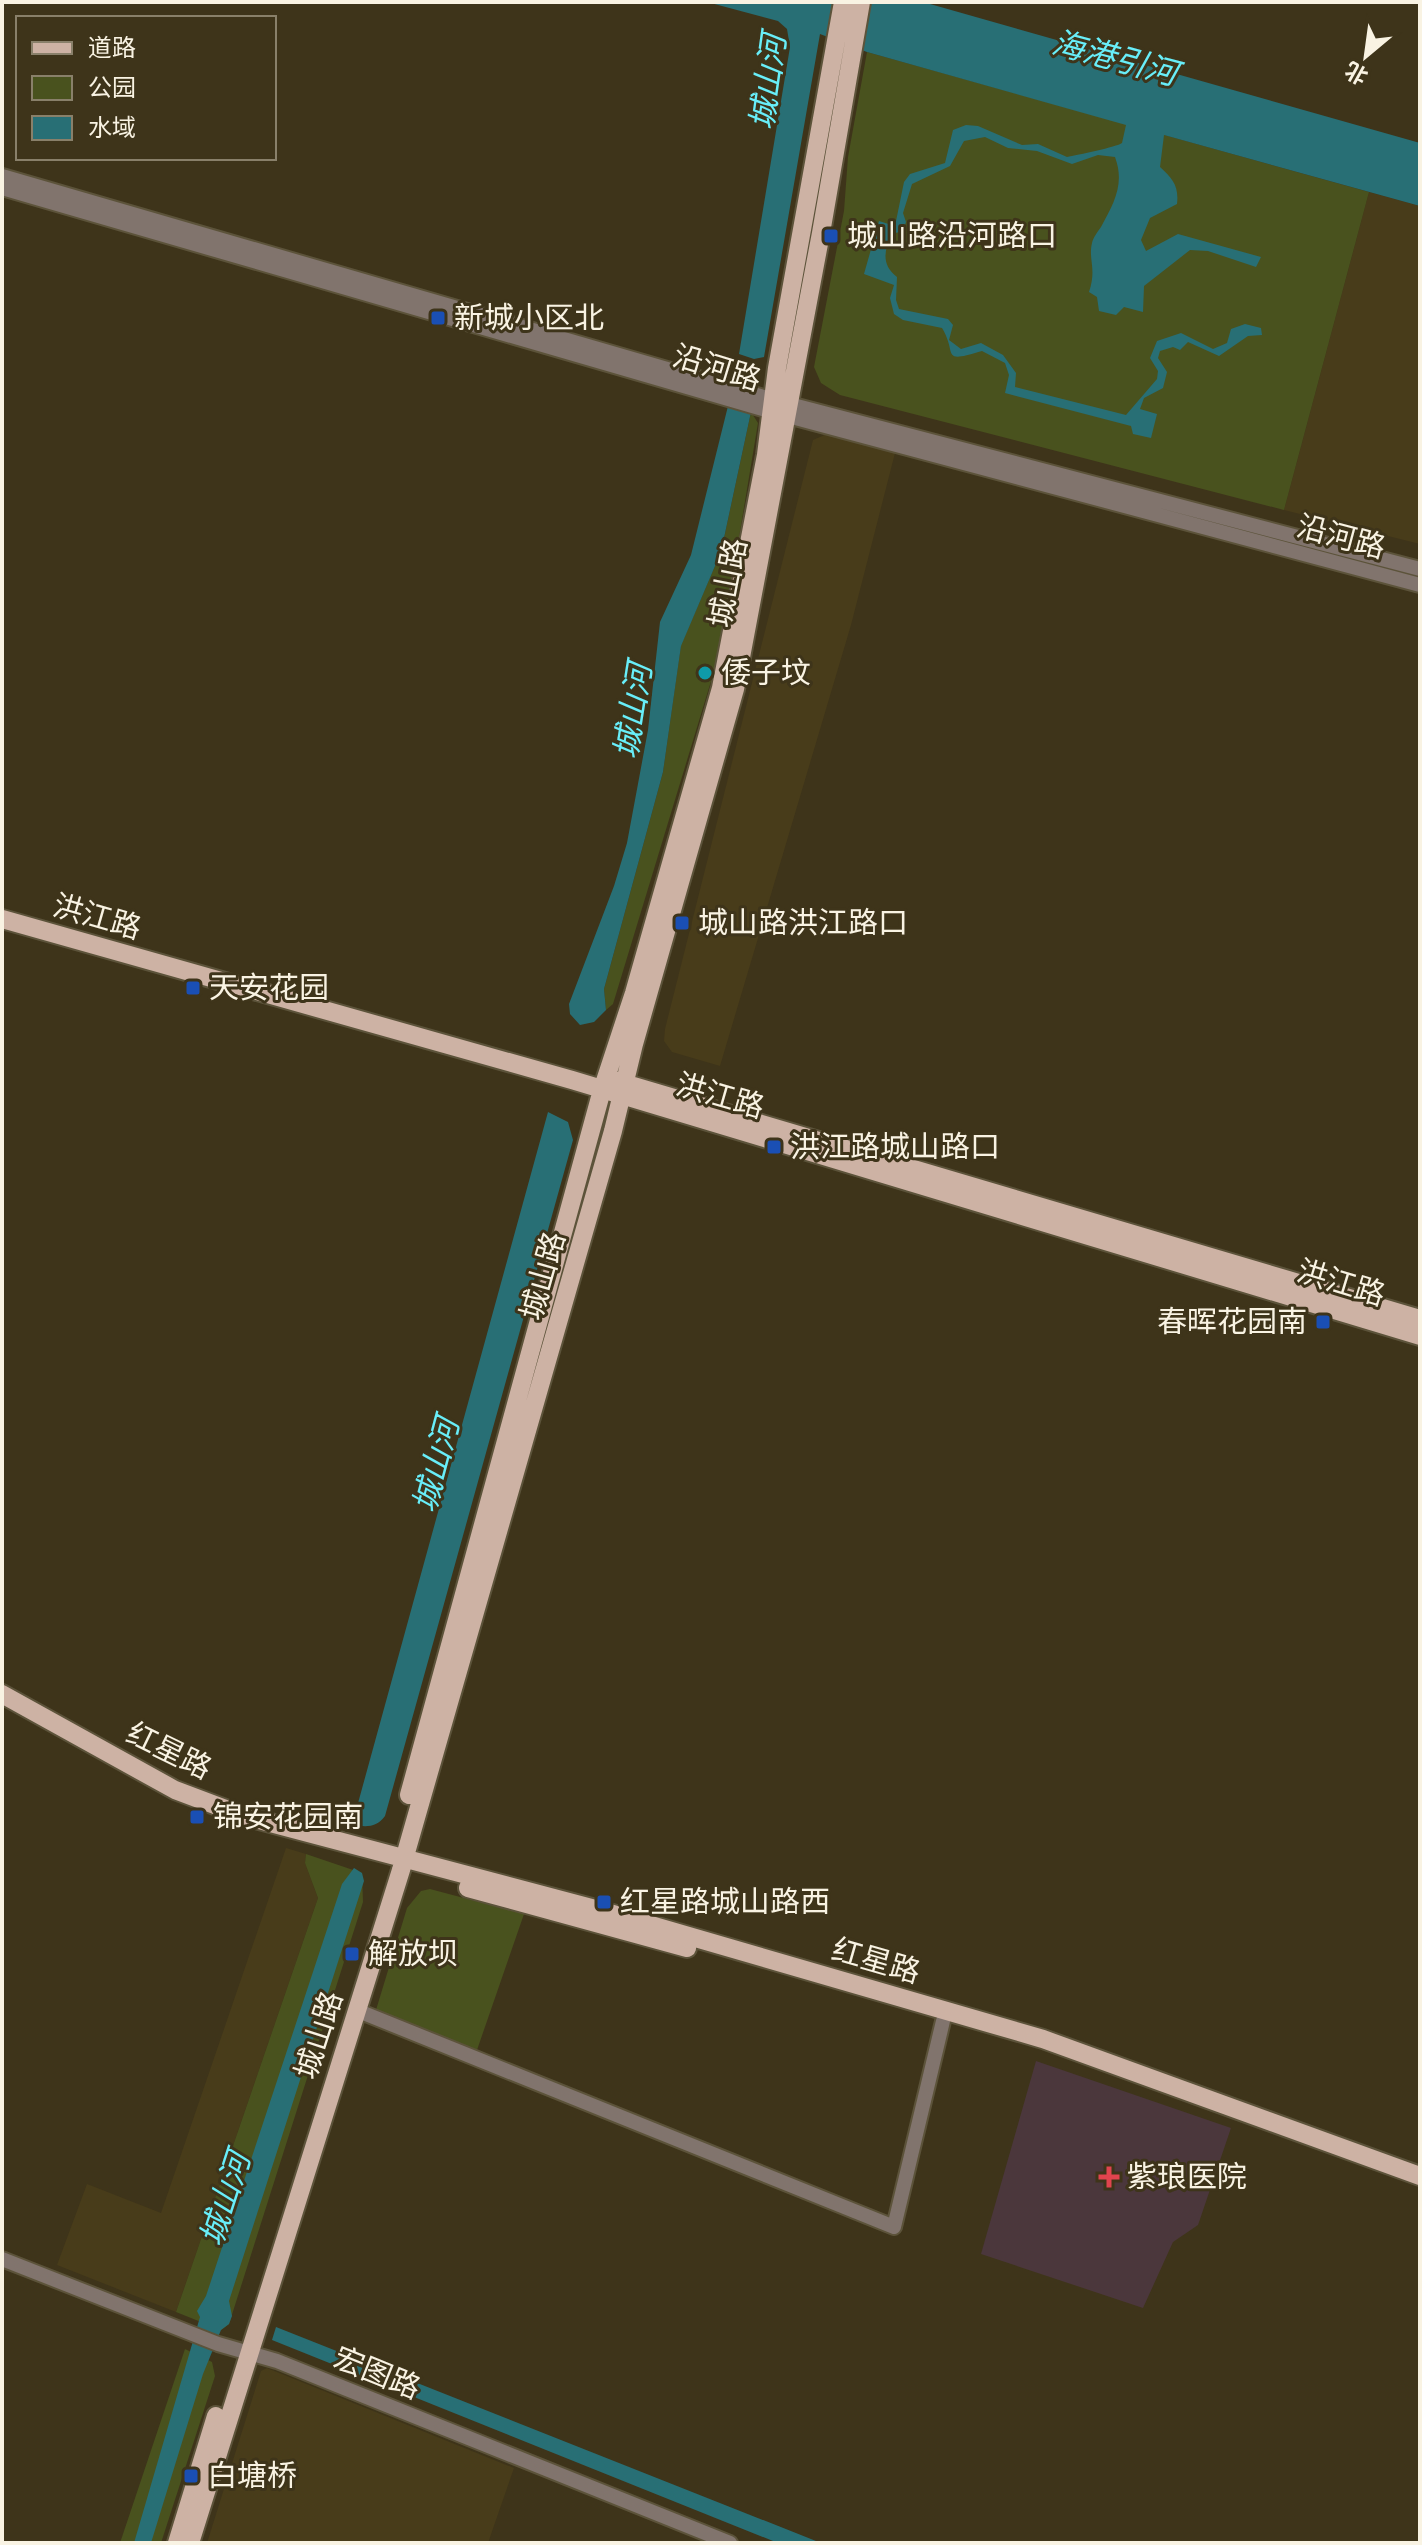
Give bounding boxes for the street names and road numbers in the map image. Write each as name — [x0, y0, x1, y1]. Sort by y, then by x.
street label: 沿河路 — [669, 340, 765, 396]
street label: 沿河路 — [1293, 510, 1389, 564]
street label: 城山路 — [704, 536, 752, 630]
street label: 洪江路 — [49, 889, 145, 945]
street label: 洪江路 — [672, 1068, 768, 1124]
street label: 城山路 — [515, 1228, 571, 1324]
street label: 洪江路 — [1293, 1255, 1389, 1311]
street label: 红星路 — [122, 1717, 216, 1785]
street label: 红星路 — [828, 1933, 924, 1989]
street label: 城山路 — [290, 1987, 348, 2083]
street label: 宏图路 — [329, 2341, 425, 2405]

